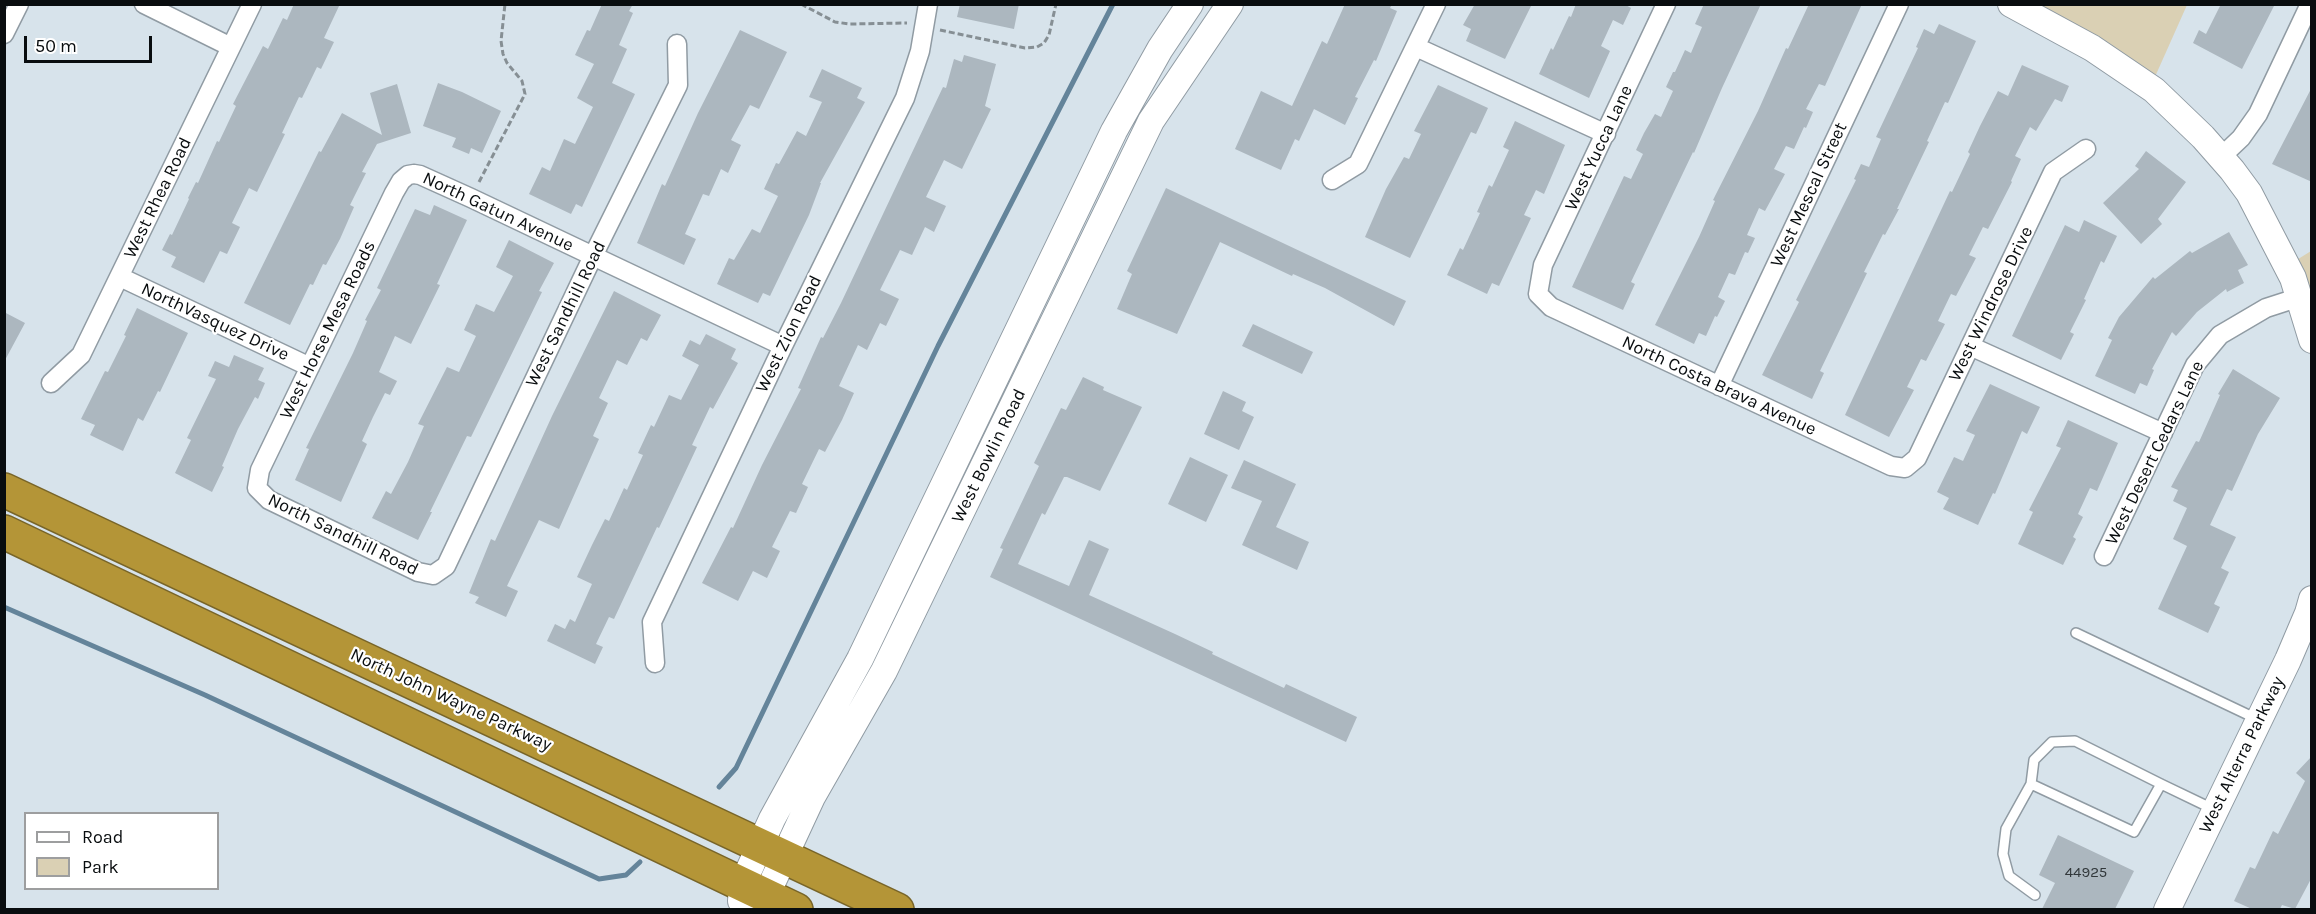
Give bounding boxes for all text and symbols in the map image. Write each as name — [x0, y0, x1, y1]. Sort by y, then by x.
scale bar — [27, 24, 154, 62]
text: 50 m — [35, 35, 77, 57]
street label: West Yucca Lane — [1560, 82, 1638, 214]
street label: West Mescal Street — [1766, 119, 1852, 271]
street label: West Rhea Road — [119, 134, 197, 262]
street label: North Gatun Avenue — [419, 168, 577, 256]
street label: West Windrose Drive — [1944, 223, 2038, 385]
street label: West Horse Mesa Roads — [275, 237, 381, 423]
street label: West Sandhill Road — [521, 238, 611, 390]
street label: West Zion Road — [751, 272, 827, 396]
street label: NorthVasquez Drive — [138, 278, 292, 366]
street label: North Costa Brava Avenue — [1618, 331, 1820, 441]
street label: West Desert Cedars Lane — [2101, 357, 2209, 549]
street label: West Bowlin Road — [947, 386, 1031, 526]
street label: North Sandhill Road — [264, 489, 422, 581]
street label: North John Wayne Parkway — [347, 644, 555, 756]
street label: West Alterra Parkway — [2195, 673, 2289, 837]
legend — [24, 812, 219, 890]
text: Road — [82, 826, 123, 848]
text: Park — [82, 856, 119, 878]
house number: 44925 — [2065, 864, 2107, 882]

